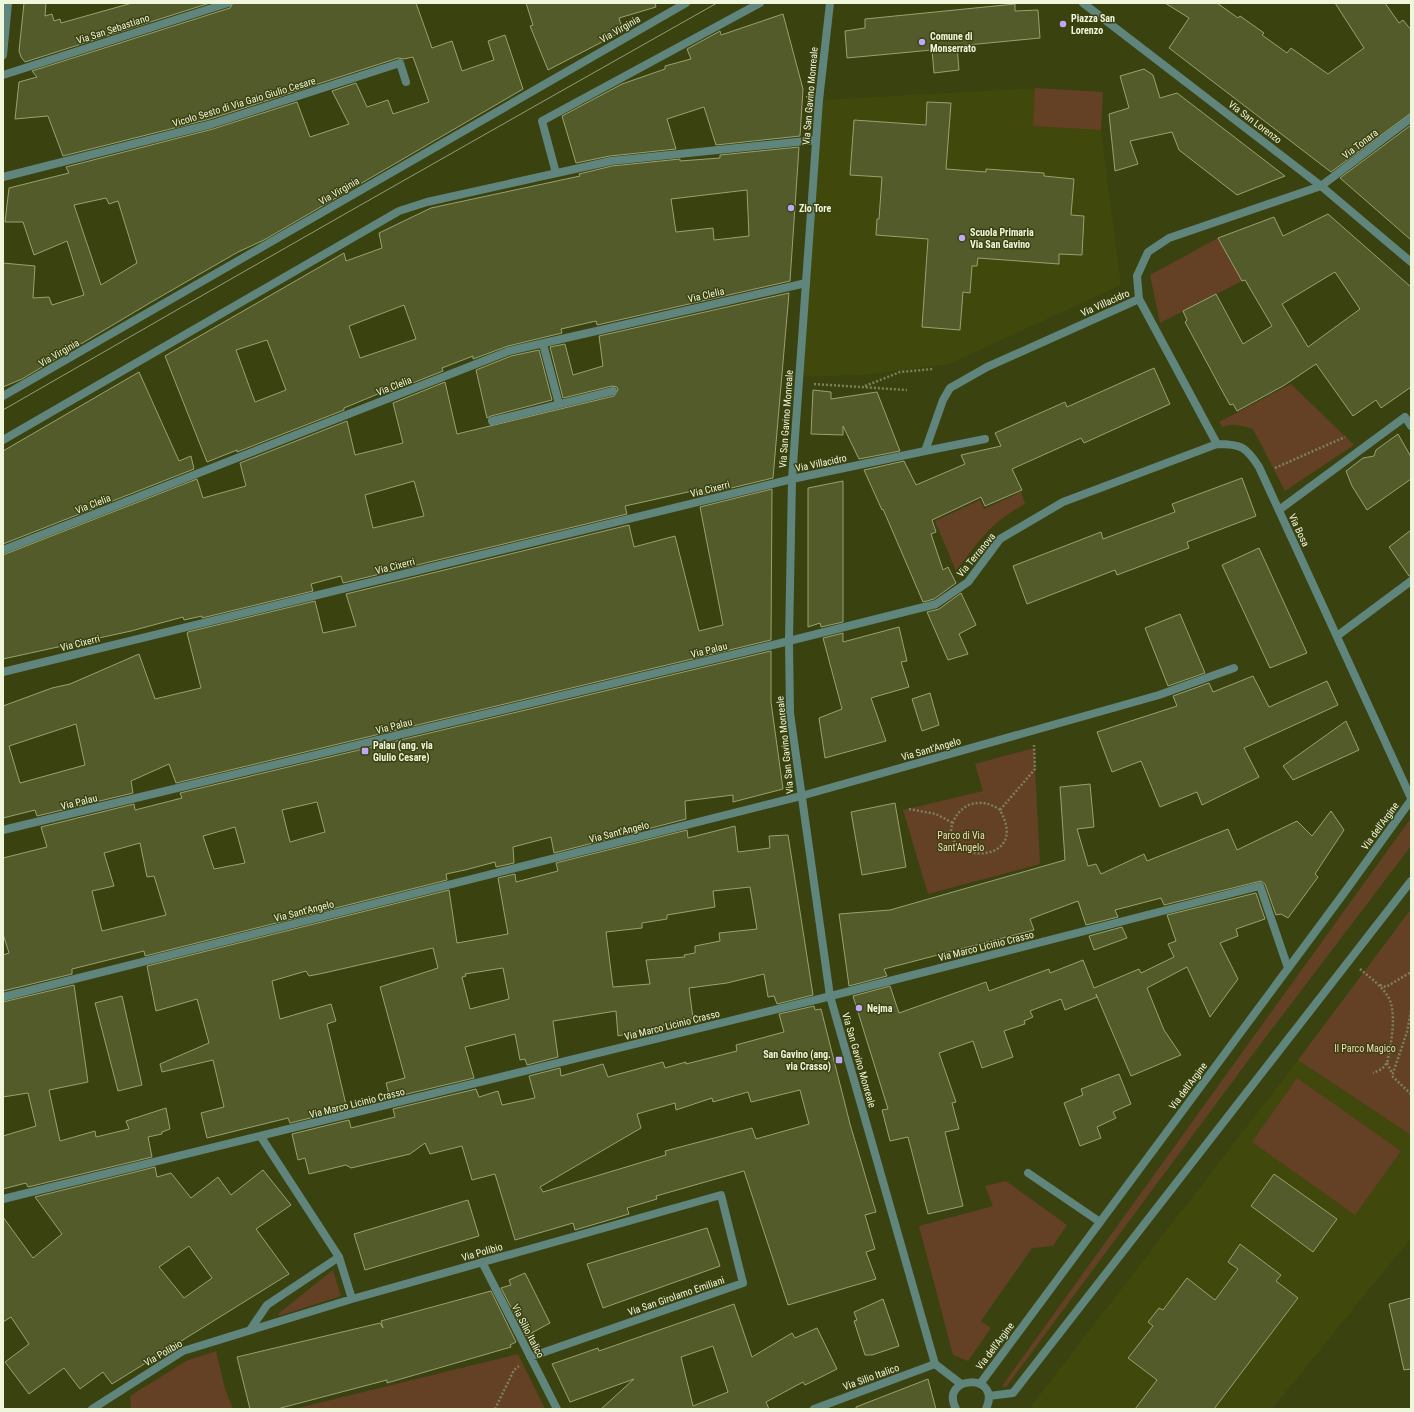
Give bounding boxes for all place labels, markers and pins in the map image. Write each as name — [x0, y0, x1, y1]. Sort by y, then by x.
place label: Piazza San Lorenzo — [1071, 13, 1115, 36]
marker: Piazza San Lorenzo — [1058, 19, 1068, 29]
place label: Comune di Monserrato — [930, 31, 976, 54]
marker: Comune di Monserrato — [917, 37, 927, 47]
marker: Zio Tore — [786, 203, 796, 213]
place label: Zio Tore — [799, 203, 831, 214]
place label: Scuola Primaria Via San Gavino — [970, 227, 1034, 250]
marker: Scuola Primaria Via San Gavino — [957, 233, 967, 243]
place label: Palau (ang. via Giulio Cesare) — [373, 740, 433, 764]
marker: Palau (ang. via Giulio Cesare) — [360, 746, 370, 756]
marker: Nejma — [854, 1003, 864, 1013]
place label: Nejma — [867, 1003, 893, 1014]
place label: San Gavino (ang. via Crasso) — [763, 1049, 831, 1073]
marker: San Gavino (ang. via Crasso) — [834, 1055, 844, 1065]

